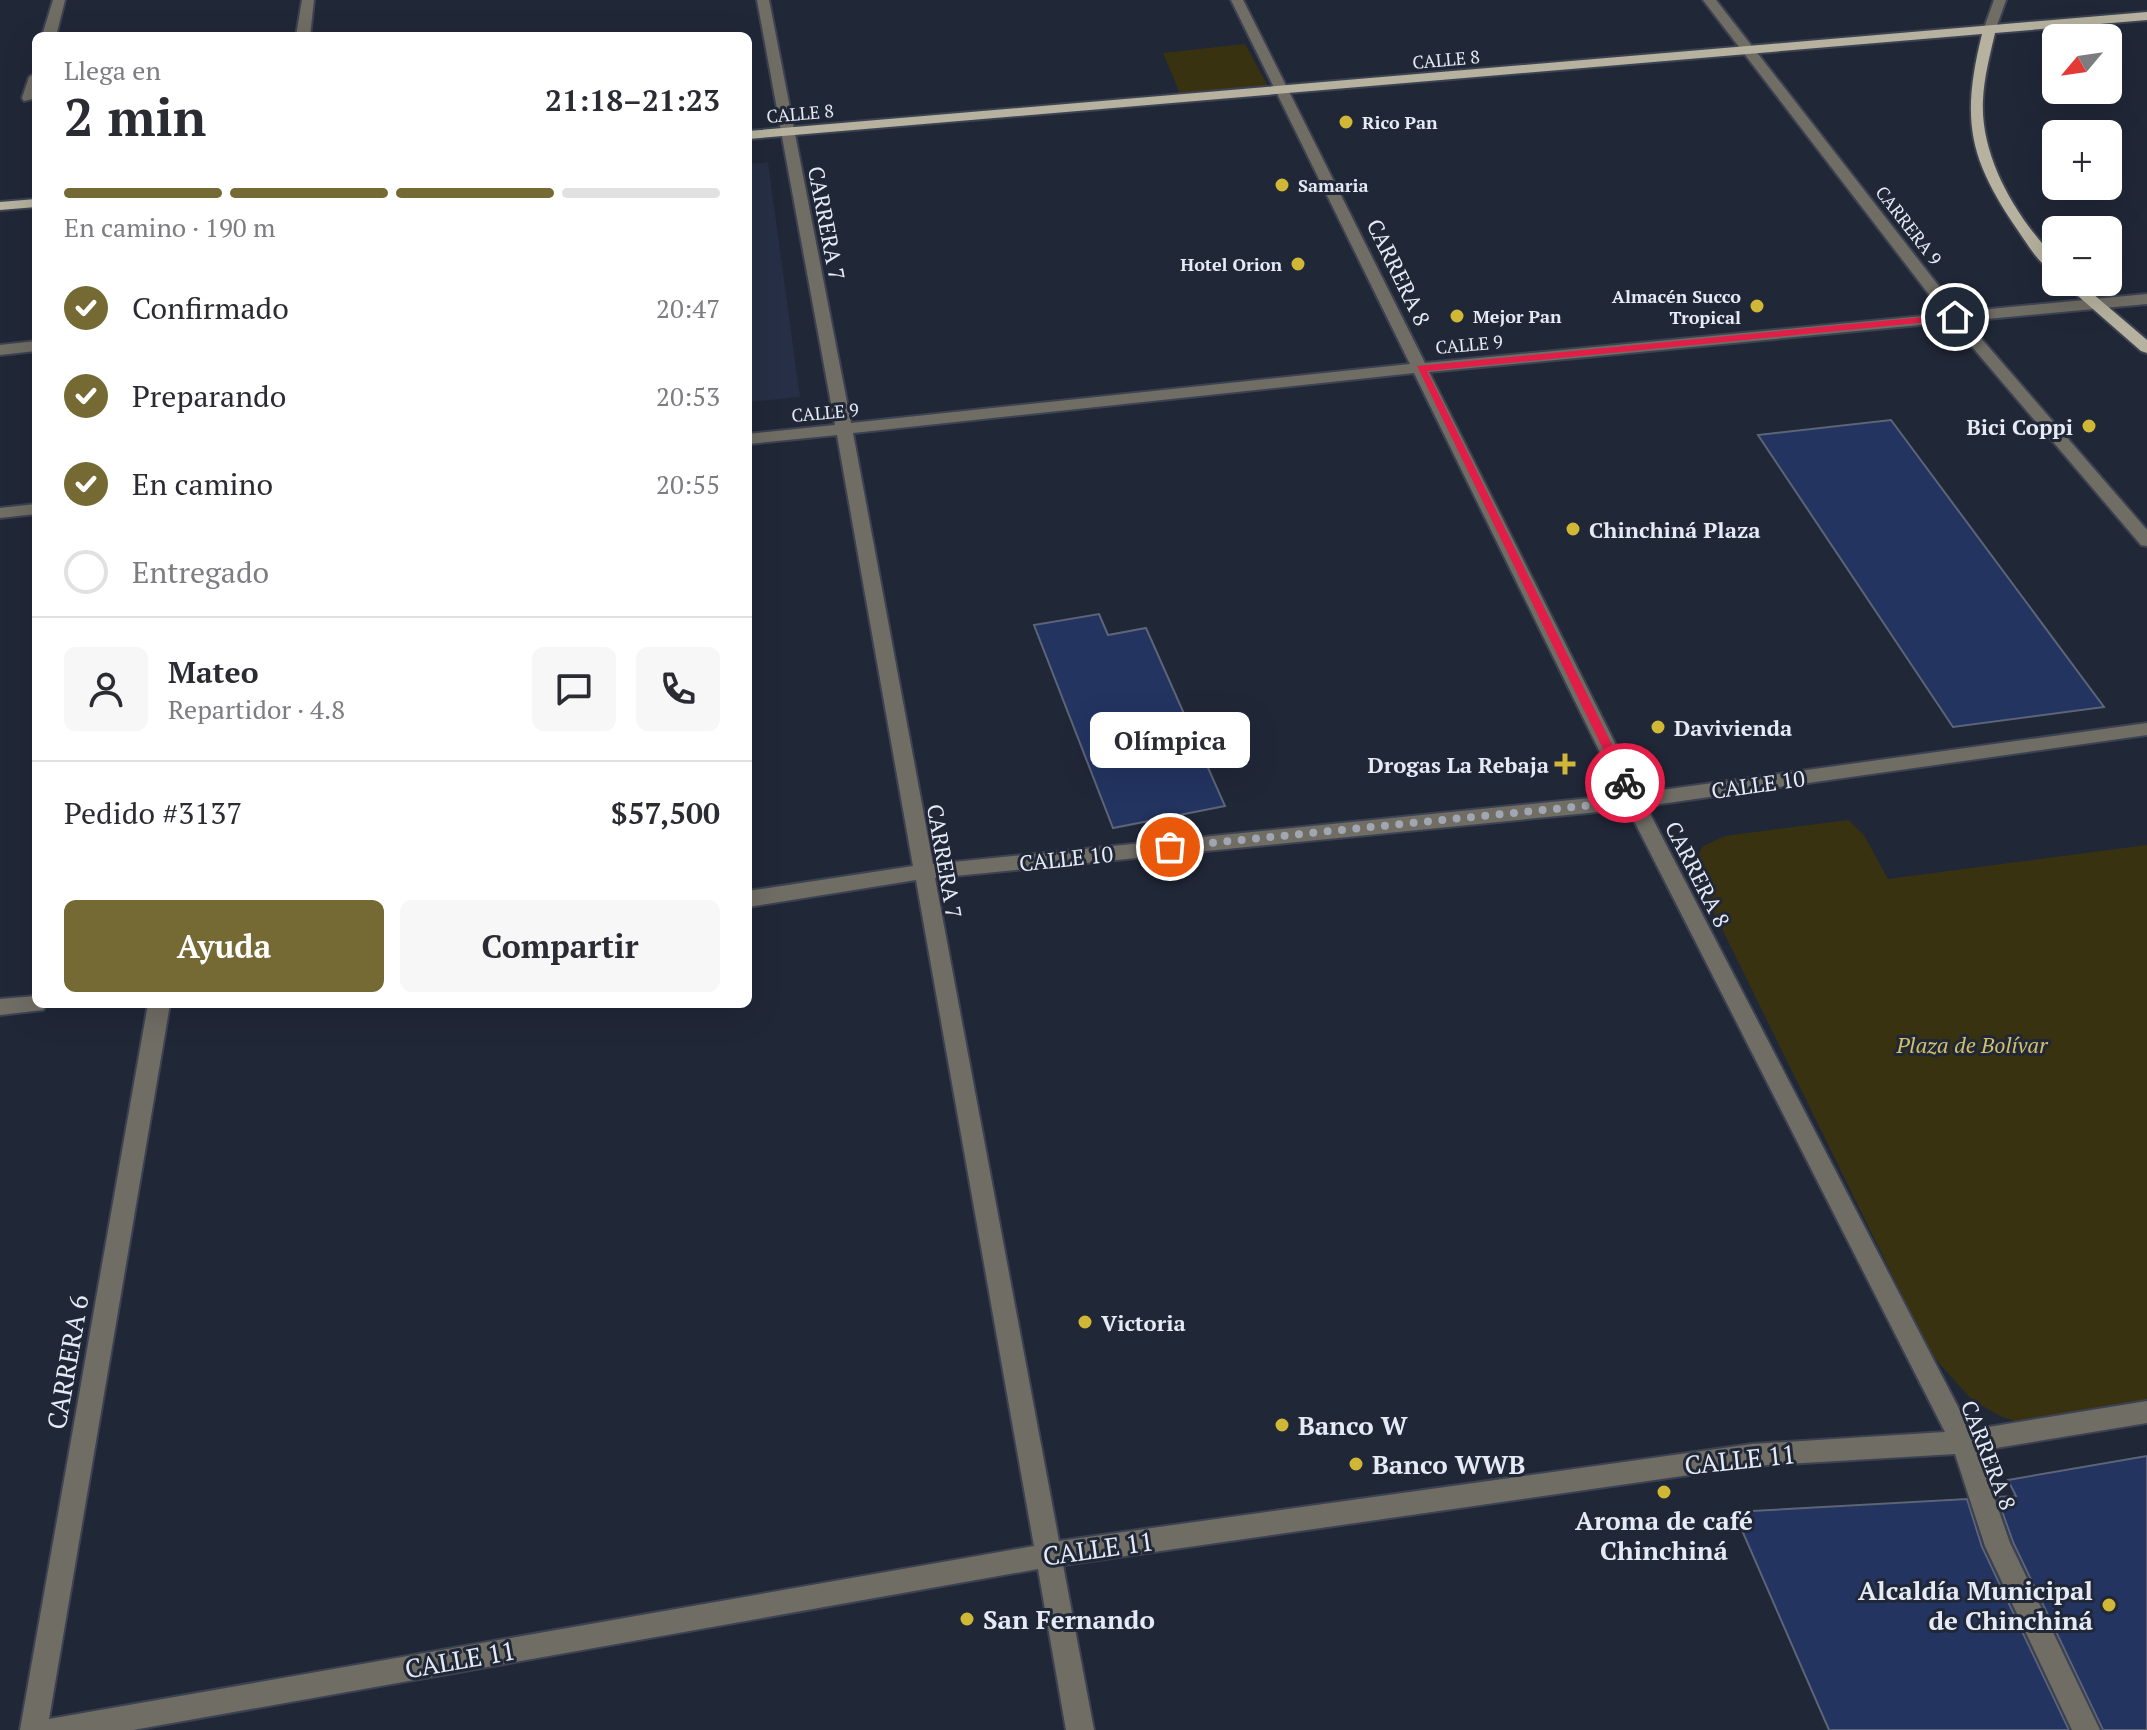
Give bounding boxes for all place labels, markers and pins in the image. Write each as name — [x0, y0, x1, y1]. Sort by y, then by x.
place label: Rico Pan — [1362, 110, 1438, 134]
marker: Rico Pan — [1337, 113, 1355, 131]
place label: Samaria — [1298, 173, 1369, 197]
marker: Samaria — [1273, 176, 1291, 194]
place label: Hotel Orion — [1180, 252, 1282, 276]
marker: Hotel Orion — [1289, 255, 1307, 273]
pin — [1921, 283, 1989, 351]
place label: Almacén Succo Tropical — [1612, 284, 1741, 329]
marker: Almacén Succo Tropical — [1748, 297, 1766, 315]
place label: Mejor Pan — [1473, 304, 1562, 328]
marker: Mejor Pan — [1448, 307, 1466, 325]
place label: Bici Coppi — [1966, 412, 2073, 441]
marker: Bici Coppi — [2080, 417, 2098, 435]
place label: Chinchiná Plaza — [1589, 515, 1761, 544]
marker: Chinchiná Plaza — [1564, 520, 1582, 538]
callout: Olímpica — [1090, 711, 1250, 767]
place label: Davivienda — [1674, 713, 1792, 742]
marker: Davivienda — [1649, 718, 1667, 736]
place label: Drogas La Rebaja — [1368, 750, 1549, 779]
marker: Drogas La Rebaja — [1556, 755, 1574, 773]
pin — [1136, 813, 1204, 881]
place label: Victoria — [1101, 1308, 1186, 1337]
marker: Victoria — [1076, 1313, 1094, 1331]
place label: Banco W — [1298, 1408, 1408, 1442]
marker: Banco W — [1273, 1416, 1291, 1434]
place label: Banco WWB — [1372, 1447, 1525, 1481]
marker: Banco WWB — [1347, 1455, 1365, 1473]
marker: Aroma de café Chinchiná — [1655, 1483, 1673, 1501]
place label: Aroma de café Chinchiná — [1575, 1503, 1753, 1567]
place label: Alcaldía Municipal de Chinchiná — [1858, 1573, 2094, 1637]
marker: Alcaldía Municipal de Chinchiná — [2100, 1596, 2118, 1614]
place label: San Fernando — [983, 1602, 1155, 1636]
marker: San Fernando — [958, 1610, 976, 1628]

